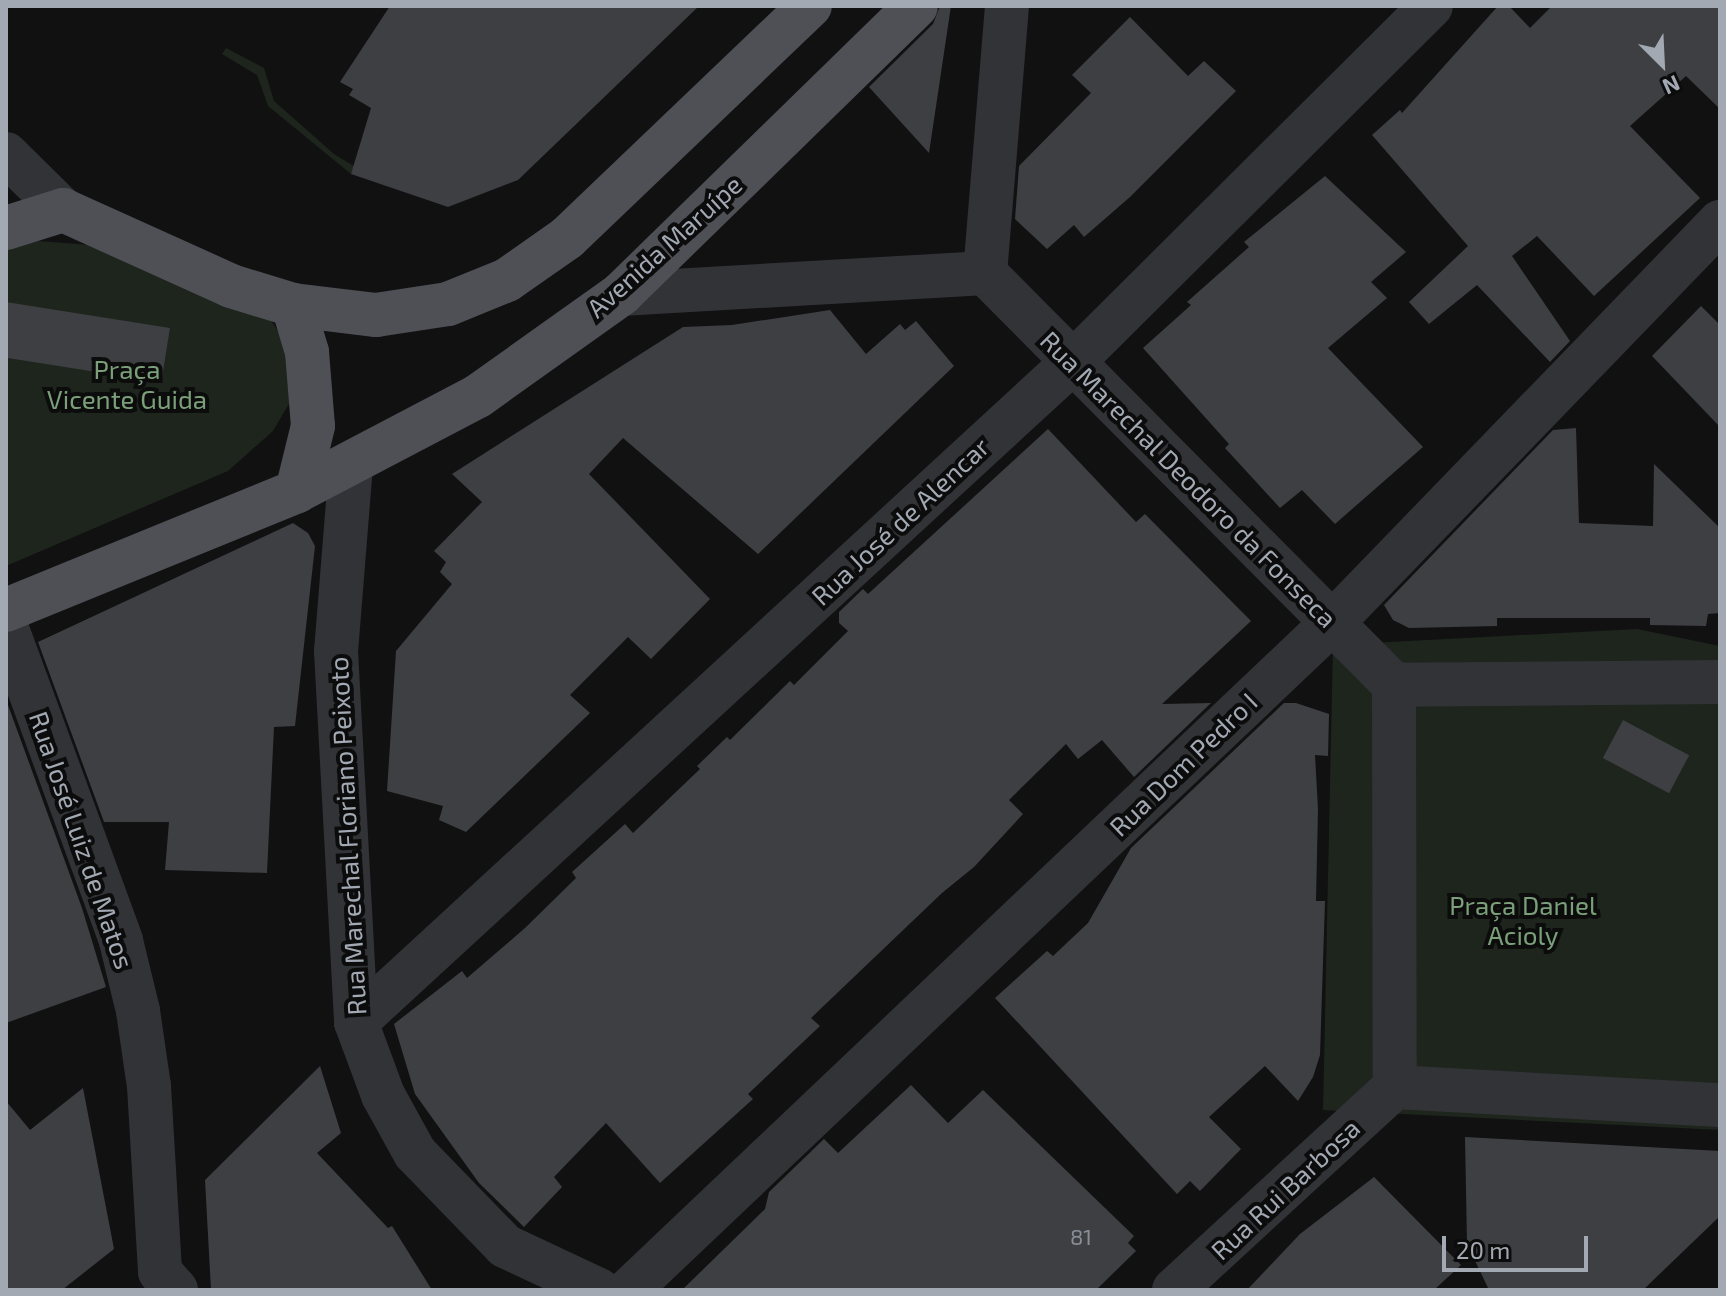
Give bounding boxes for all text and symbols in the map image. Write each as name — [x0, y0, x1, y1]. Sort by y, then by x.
north arrow — [1622, 24, 1702, 104]
text: N — [1659, 71, 1684, 101]
street label: Avenida Maruípe — [580, 168, 748, 324]
street label: Rua Marechal Deodoro da Fonseca — [1034, 324, 1344, 634]
park label: Praça Vicente Guida — [47, 353, 207, 414]
street label: Rua José de Alencar — [804, 430, 996, 612]
street label: Rua Marechal Floriano Peixoto — [322, 656, 372, 1016]
street label: Rua Dom Pedro I — [1103, 686, 1263, 842]
street label: Rua José Luiz de Matos — [23, 707, 141, 973]
park label: Praça Daniel Acioly — [1449, 889, 1597, 950]
street label: Rua Rui Barbosa — [1204, 1112, 1366, 1266]
scale bar — [1446, 1220, 1592, 1270]
house number: 81 — [1070, 1224, 1092, 1250]
text: 20 m — [1456, 1235, 1510, 1264]

